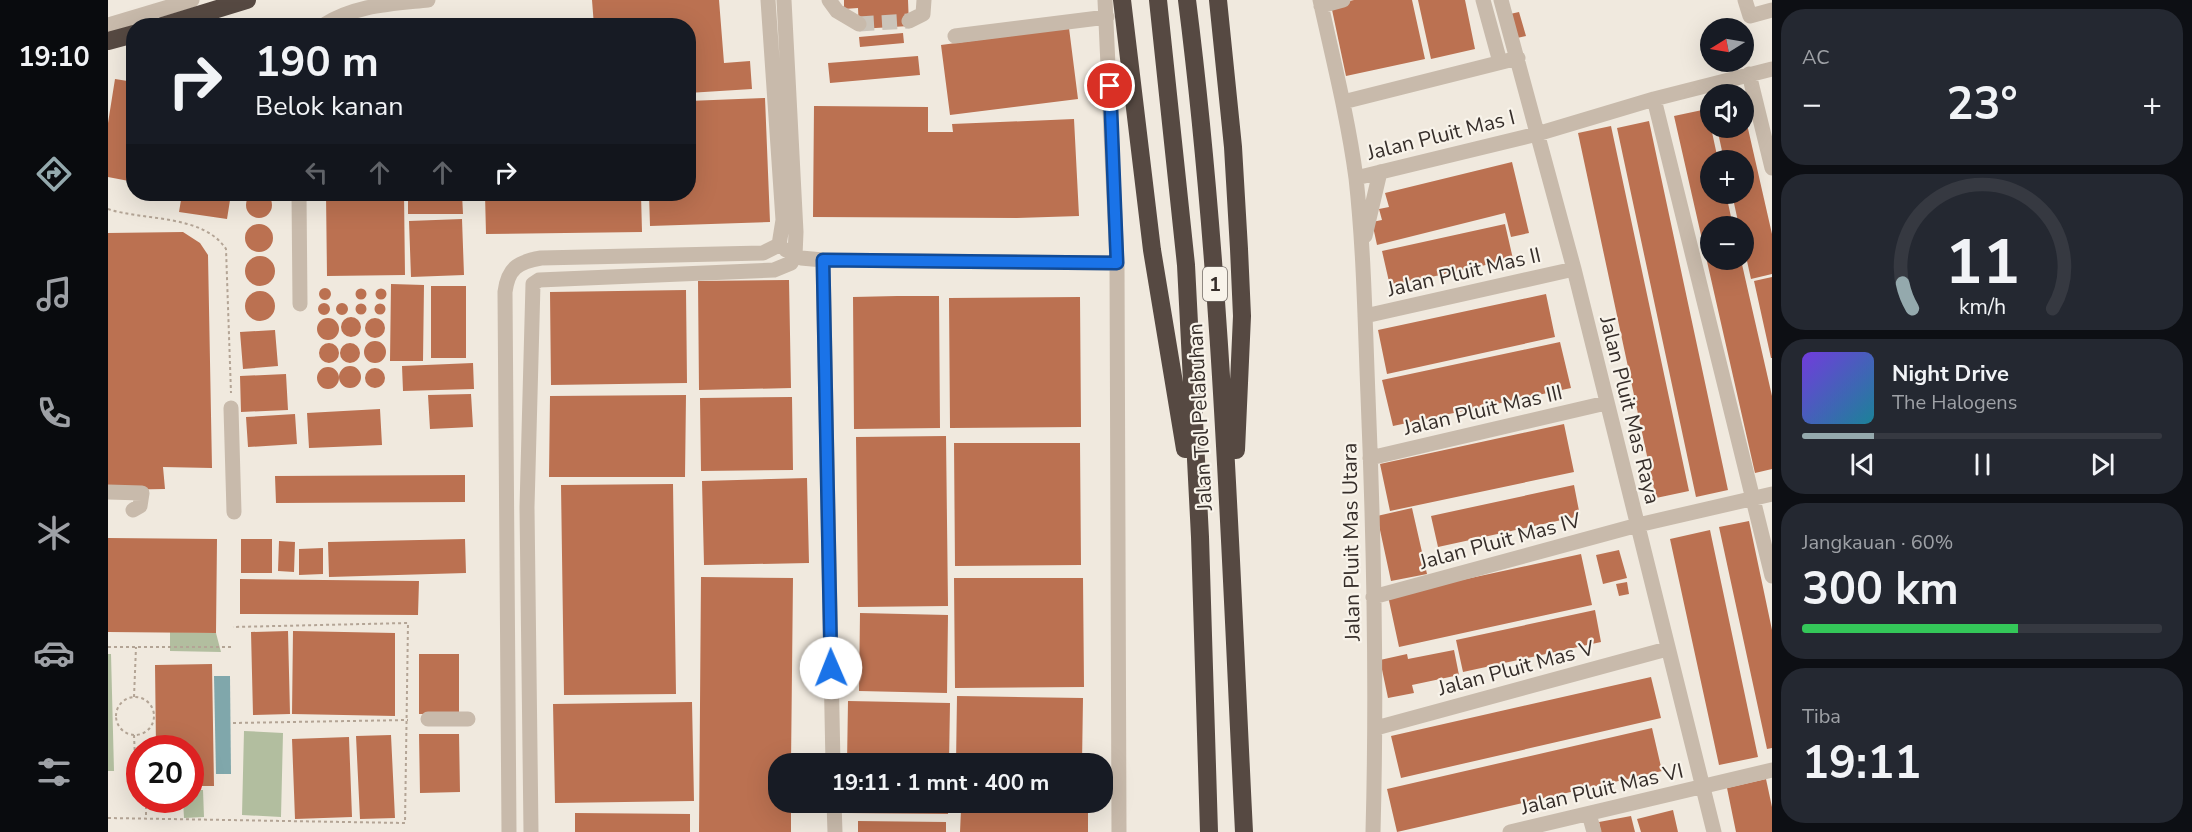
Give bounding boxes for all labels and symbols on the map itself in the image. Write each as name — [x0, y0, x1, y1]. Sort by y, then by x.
north arrow — [1700, 18, 1754, 72]
pin — [1084, 60, 1135, 111]
street label: Jalan Pluit Mas I — [1363, 103, 1518, 167]
street label: Jalan Pluit Mas II — [1383, 241, 1544, 304]
road number: 1 — [1203, 267, 1227, 301]
street label: Jalan Pluit Mas Raya — [1593, 312, 1667, 507]
street label: Jalan Tol Pelabuhan — [1181, 323, 1219, 512]
street label: Jalan Pluit Mas III — [1400, 378, 1565, 442]
street label: Jalan Pluit Mas Utara — [1335, 443, 1367, 642]
street label: Jalan Pluit Mas IV — [1415, 506, 1584, 576]
street label: Jalan Pluit Mas V — [1434, 634, 1598, 703]
position arrow — [799, 636, 863, 700]
speed limit sign: 20 — [126, 735, 204, 813]
street label: Jalan Pluit Mas VI — [1517, 757, 1686, 822]

